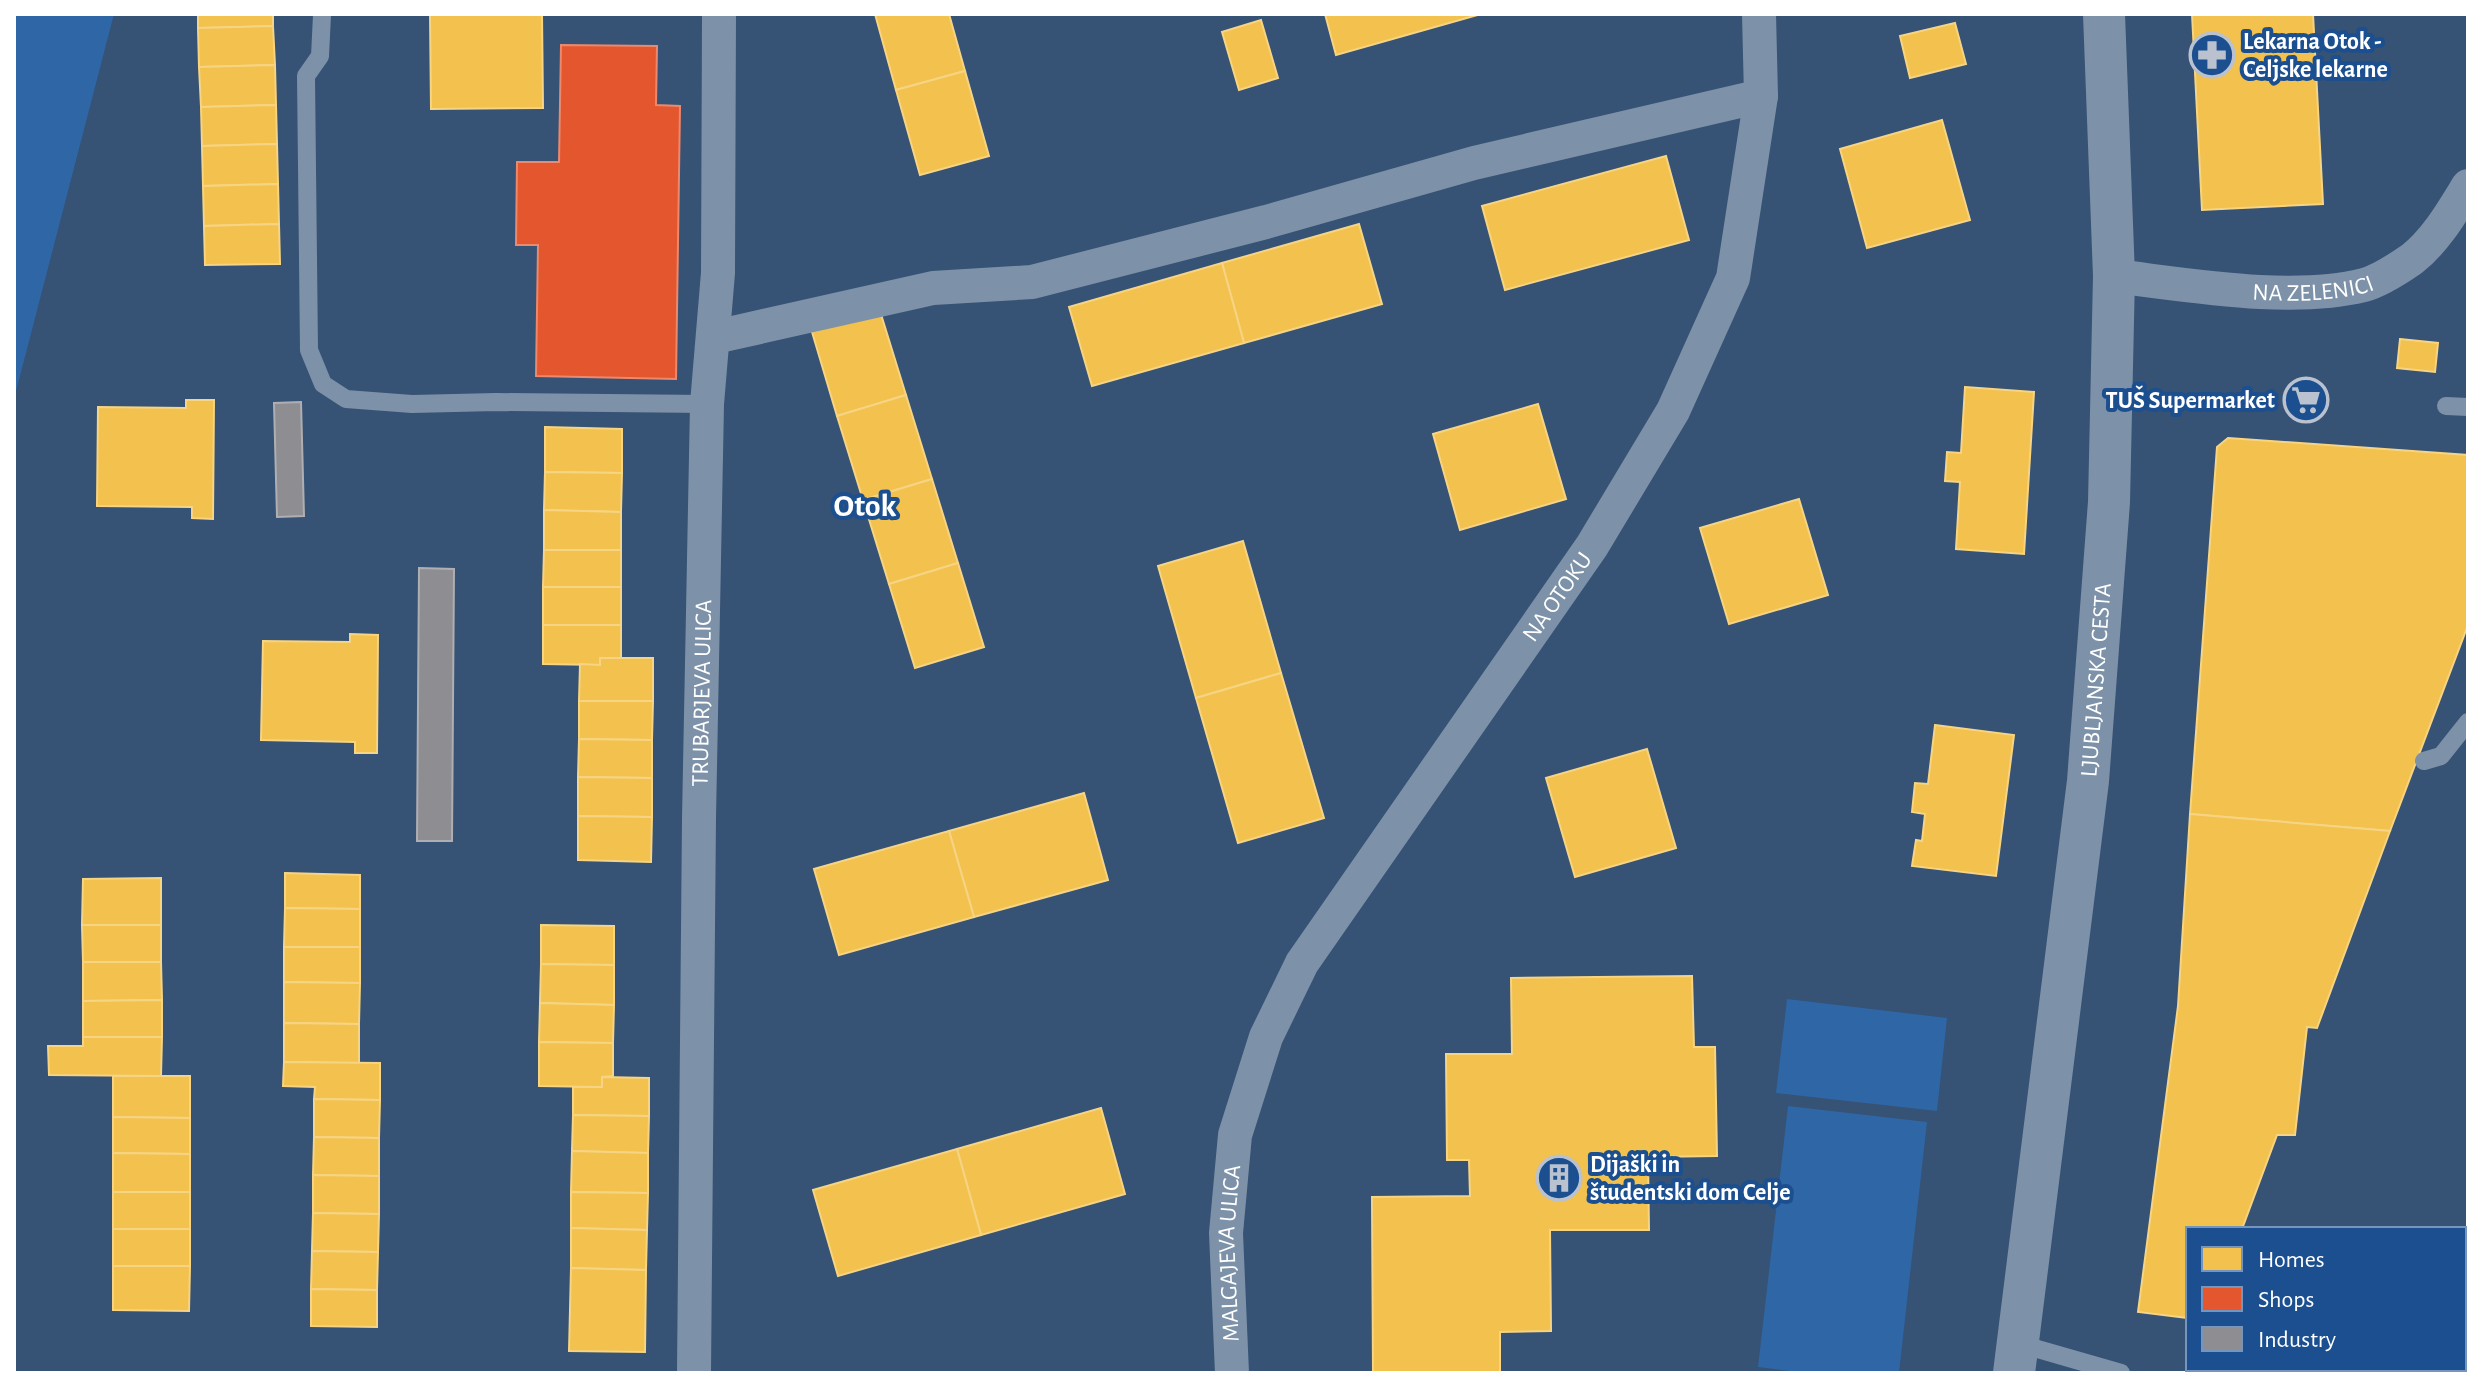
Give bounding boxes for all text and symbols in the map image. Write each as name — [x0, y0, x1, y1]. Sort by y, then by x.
place label: Lekarna Otok - Celjske lekarne — [2243, 30, 2388, 82]
pharmacy icon: Lekarna Otok - Celjske lekarne — [2188, 31, 2236, 79]
street label: NA ZELENICI — [2252, 272, 2377, 306]
supermarket icon: TUŠ Supermarket — [2282, 376, 2330, 424]
place label: TUŠ Supermarket — [2106, 385, 2275, 413]
district label: Otok — [834, 490, 897, 522]
street label: NA OTOKU — [1518, 548, 1597, 646]
street label: LJUBLJANSKA CESTA — [2077, 582, 2116, 778]
street label: TRUBARJEVA ULICA — [689, 599, 716, 787]
place label: Dijaški in študentski dom Celje — [1590, 1153, 1791, 1205]
building icon: Dijaški in študentski dom Celje — [1535, 1154, 1583, 1202]
street label: MALGAJEVA ULICA — [1214, 1163, 1245, 1342]
legend — [2186, 1227, 2466, 1371]
text: Homes — [2258, 1248, 2325, 1272]
text: Shops — [2258, 1288, 2314, 1312]
text: Industry — [2258, 1328, 2336, 1352]

